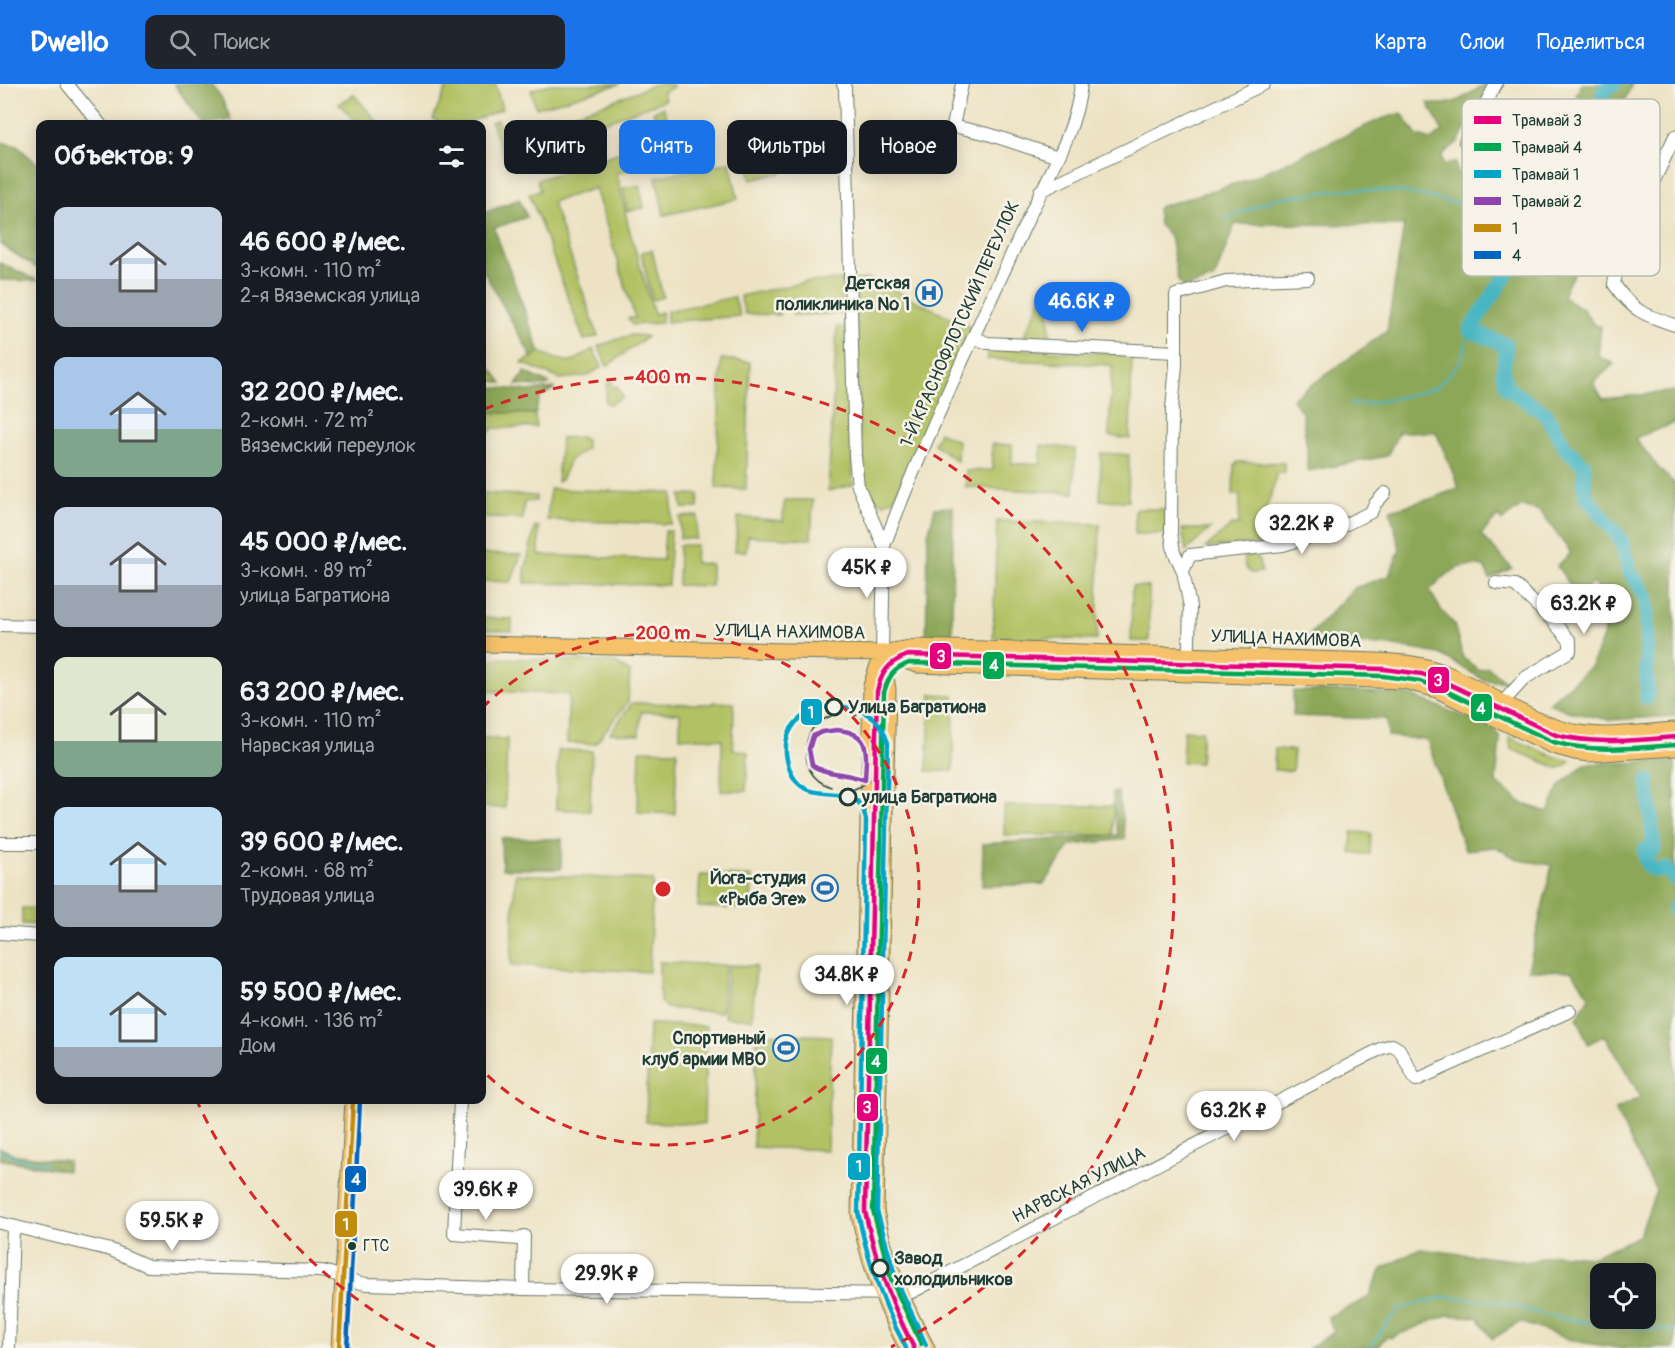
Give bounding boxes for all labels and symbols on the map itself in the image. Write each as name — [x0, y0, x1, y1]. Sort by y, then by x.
legend — [1462, 99, 1660, 276]
text: Трамвай 3 — [1512, 111, 1582, 131]
text: Трамвай 4 — [1512, 138, 1582, 158]
text: Трамвай 1 — [1512, 165, 1579, 185]
text: Трамвай 2 — [1512, 192, 1582, 212]
street label: 1-Й КРАСНОФЛОТСКИЙ ПЕРЕУЛОК — [895, 197, 1025, 451]
text: 1 — [1512, 219, 1518, 239]
text: 4 — [1512, 246, 1521, 266]
place label: Детская поликлиника № 1 — [776, 272, 910, 316]
hospital icon: Детская поликлиника № 1 — [914, 278, 944, 308]
pin: 46.6K ₽ — [1027, 282, 1137, 333]
text: 400 m — [636, 366, 690, 389]
pin: 32.2K ₽ — [1247, 504, 1357, 555]
pin: 45K ₽ — [825, 548, 909, 599]
pin: 63.2K ₽ — [1529, 584, 1639, 635]
street label: УЛИЦА НАХИМОВА — [715, 619, 866, 645]
text: 200 m — [636, 622, 690, 645]
street label: УЛИЦА НАХИМОВА — [1210, 625, 1362, 653]
line badge: 3 — [929, 642, 952, 670]
text: 3 — [937, 647, 946, 667]
line badge: 4 — [982, 651, 1005, 680]
text: 4 — [989, 656, 999, 676]
line badge: 3 — [1427, 666, 1450, 694]
text: 3 — [1434, 671, 1443, 691]
line badge: 4 — [1470, 693, 1493, 722]
place label: Улица Багратиона — [848, 696, 987, 719]
line badge: 1 — [800, 698, 823, 726]
marker: Улица Багратиона — [825, 698, 843, 716]
text: 4 — [1476, 699, 1486, 719]
text: 1 — [808, 703, 814, 723]
place label: улица Багратиона — [861, 786, 998, 809]
marker: улица Багратиона — [839, 788, 857, 806]
place label: Йога-студия «Рыба Эге» — [711, 867, 807, 911]
sports icon: Йога-студия «Рыба Эге» — [810, 873, 840, 903]
centre of rings — [653, 879, 673, 899]
pin: 34.8K ₽ — [792, 955, 902, 1006]
place label: Спортивный клуб армии МВО — [642, 1027, 767, 1071]
sports icon: Спортивный клуб армии МВО — [771, 1033, 801, 1063]
line badge: 4 — [865, 1047, 888, 1075]
text: 4 — [871, 1052, 881, 1072]
pin: 63.2K ₽ — [1179, 1091, 1289, 1142]
line badge: 3 — [856, 1093, 879, 1122]
text: 3 — [863, 1098, 872, 1118]
street label: НАРВСКАЯ УЛИЦА — [1008, 1141, 1150, 1229]
line badge: 1 — [847, 1152, 871, 1181]
text: 1 — [856, 1157, 862, 1177]
line badge: 4 — [344, 1165, 367, 1193]
text: 4 — [351, 1170, 361, 1190]
pin: 39.6K ₽ — [431, 1170, 541, 1221]
pin: 59.5K ₽ — [117, 1201, 227, 1252]
line badge: 1 — [334, 1210, 358, 1238]
text: 1 — [343, 1215, 349, 1235]
place label: ГТС — [363, 1236, 390, 1256]
marker: ГТС — [346, 1240, 358, 1252]
place label: Завод холодильников — [893, 1247, 1013, 1291]
pin: 29.9K ₽ — [552, 1254, 662, 1305]
marker: Завод холодильников — [871, 1259, 889, 1277]

